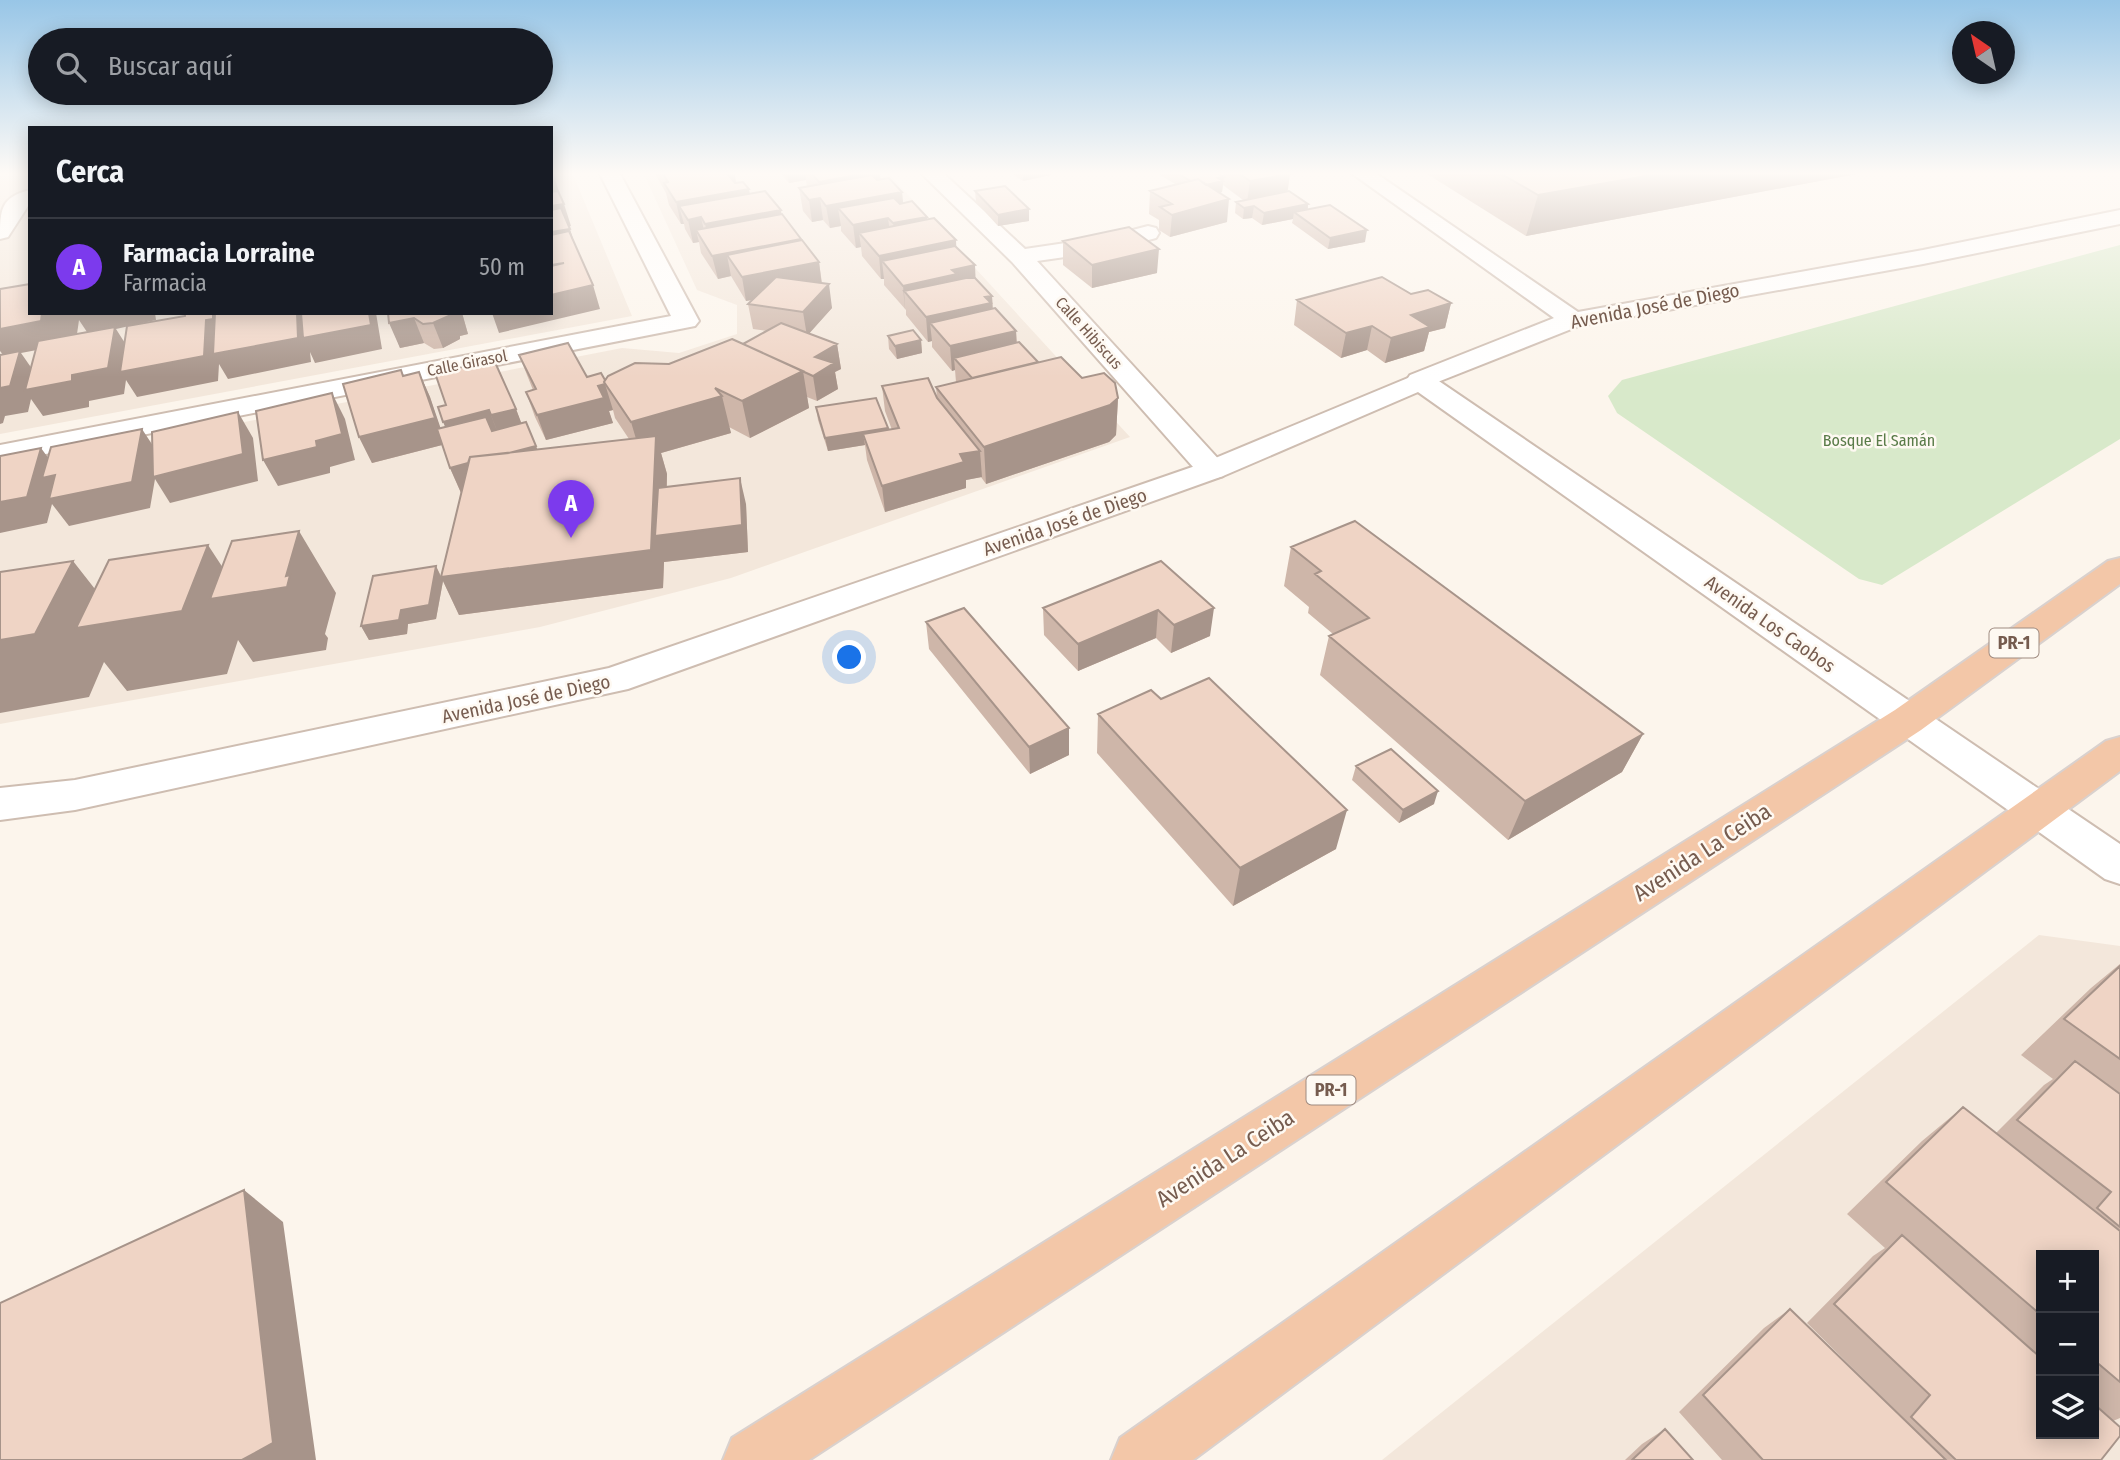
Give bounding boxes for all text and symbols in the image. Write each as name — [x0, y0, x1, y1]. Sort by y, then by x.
north arrow — [1952, 21, 2015, 84]
search box — [28, 28, 553, 105]
icon: search — [52, 48, 90, 86]
text: Buscar aquí — [108, 51, 233, 82]
text: Cerca — [56, 154, 124, 190]
text: Farmacia Lorraine — [123, 238, 315, 269]
text: A — [73, 253, 85, 281]
text: 50 m — [479, 253, 525, 281]
text: Farmacia — [123, 269, 207, 297]
street label: Avenida José de Diego — [1569, 278, 1741, 334]
street label: Calle Hibiscus — [1052, 293, 1127, 373]
street label: Calle Girasol — [425, 346, 509, 380]
park label: Bosque El Samán — [1823, 431, 1935, 450]
pin: A — [548, 480, 594, 538]
street label: Avenida José de Diego — [980, 483, 1150, 561]
street label: Avenida Los Caobos — [1700, 570, 1840, 678]
road number: PR-1 — [1990, 628, 2038, 658]
your location — [832, 640, 866, 674]
street label: Avenida José de Diego — [440, 670, 612, 728]
street label: Avenida La Ceiba — [1628, 797, 1776, 907]
road number: PR-1 — [1306, 1076, 1356, 1105]
street label: Avenida La Ceiba — [1151, 1103, 1299, 1213]
map controls — [2036, 1250, 2099, 1439]
button: + — [2036, 1250, 2099, 1313]
button: − — [2036, 1313, 2099, 1376]
button: layers — [2036, 1376, 2099, 1439]

